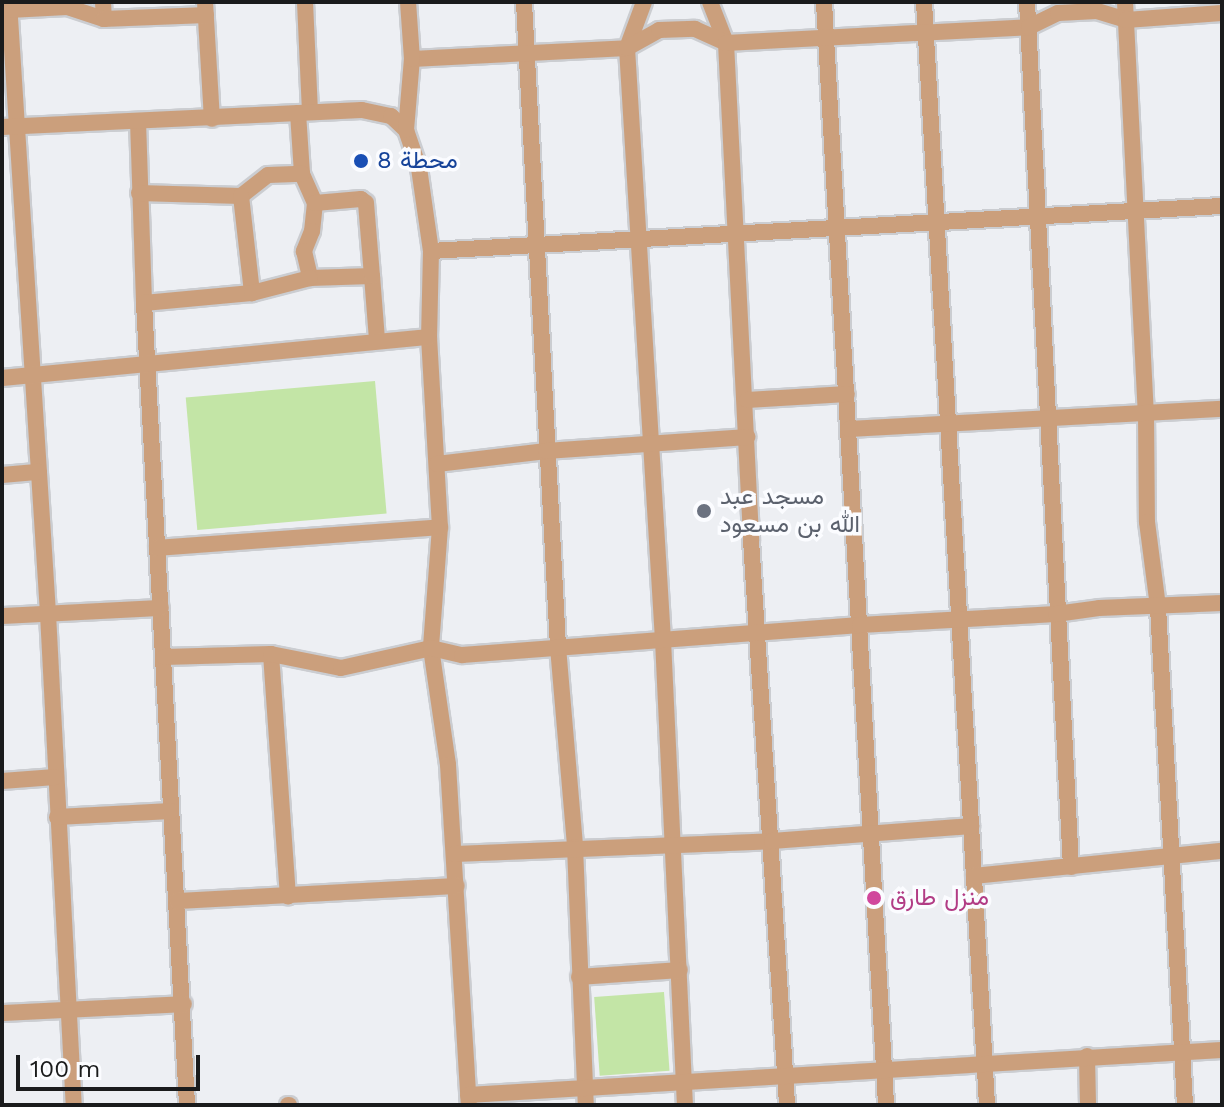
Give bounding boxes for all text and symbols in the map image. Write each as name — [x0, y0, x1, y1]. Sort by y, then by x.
place label: محطة 8 — [377, 147, 458, 175]
marker: محطة 8 — [352, 152, 370, 170]
place label: مسجد عبد الله بن مسعود — [720, 483, 860, 539]
marker: مسجد عبد الله بن مسعود — [695, 502, 713, 520]
place label: منزل طارق — [890, 884, 989, 912]
marker: منزل طارق — [865, 889, 883, 907]
scale bar — [20, 1039, 204, 1089]
text: 100 m — [30, 1055, 100, 1083]

